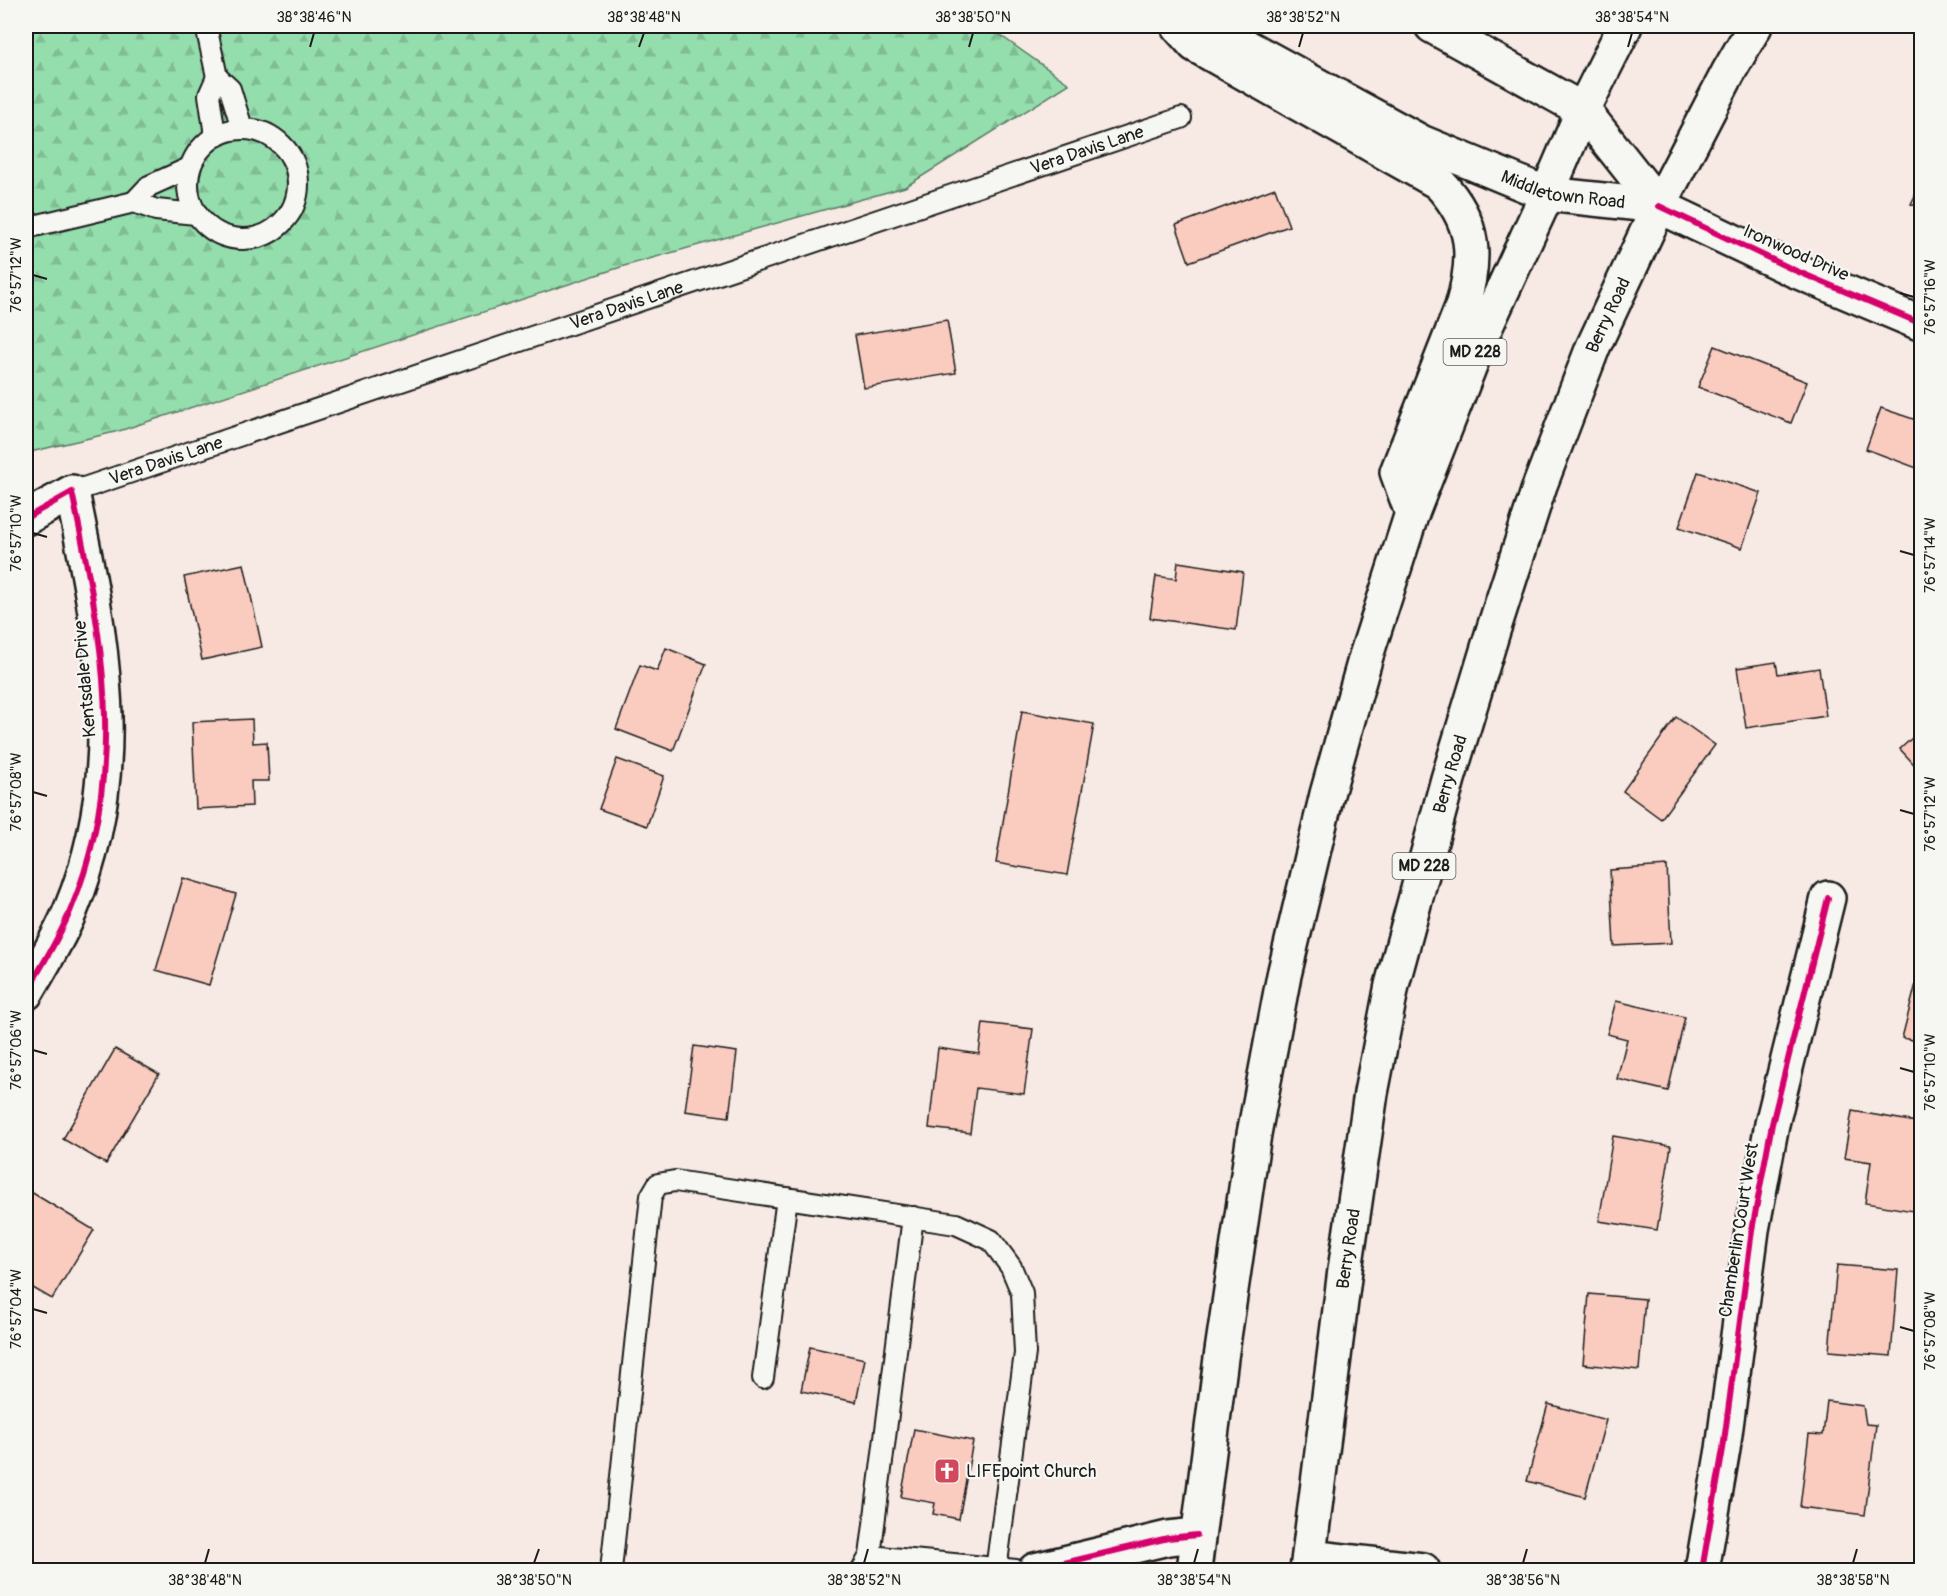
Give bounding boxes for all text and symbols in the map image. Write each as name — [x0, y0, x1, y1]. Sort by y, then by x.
text: 38°38'46"N — [276, 8, 352, 27]
text: 38°38'48"N — [607, 8, 681, 27]
text: 38°38'50"N — [935, 8, 1011, 27]
text: 38°38'52"N — [1266, 8, 1340, 27]
text: 38°38'54"N — [1595, 8, 1669, 27]
street label: Vera Davis Lane — [1027, 120, 1147, 180]
street label: Middletown Road — [1498, 165, 1626, 214]
street label: Ironwood Drive — [1739, 219, 1853, 287]
text: 76°57'12"W — [7, 237, 26, 313]
text: 76°57'16"W — [1921, 259, 1940, 335]
street label: Berry Road — [1580, 274, 1636, 356]
street label: Vera Davis Lane — [567, 275, 686, 335]
road number: MD 228 — [1444, 339, 1506, 365]
street label: Vera Davis Lane — [106, 431, 226, 490]
text: 76°57'10"W — [7, 494, 26, 572]
text: 76°57'14"W — [1921, 517, 1940, 593]
street label: Kentsdale Drive — [68, 619, 102, 738]
street label: Berry Road — [1428, 732, 1472, 816]
text: 76°57'08"W — [7, 752, 26, 831]
text: 76°57'12"W — [1921, 776, 1940, 852]
road number: MD 228 — [1392, 853, 1456, 879]
text: 76°57'06"W — [7, 1010, 26, 1090]
text: 76°57'10"W — [1921, 1033, 1940, 1111]
street label: Chamberlin Court West — [1714, 1140, 1764, 1319]
street label: Berry Road — [1331, 1207, 1365, 1290]
text: 76°57'04"W — [7, 1269, 26, 1349]
text: 76°57'08"W — [1921, 1291, 1940, 1370]
church icon: LIFEpoint Church — [932, 1456, 962, 1486]
place label: LIFEpoint Church — [966, 1460, 1096, 1483]
text: 38°38'48"N — [168, 1571, 242, 1590]
text: 38°38'50"N — [496, 1571, 572, 1590]
text: 38°38'52"N — [827, 1571, 901, 1590]
text: 38°38'54"N — [1157, 1571, 1231, 1590]
text: 38°38'56"N — [1486, 1571, 1560, 1590]
text: 38°38'58"N — [1816, 1571, 1890, 1590]

